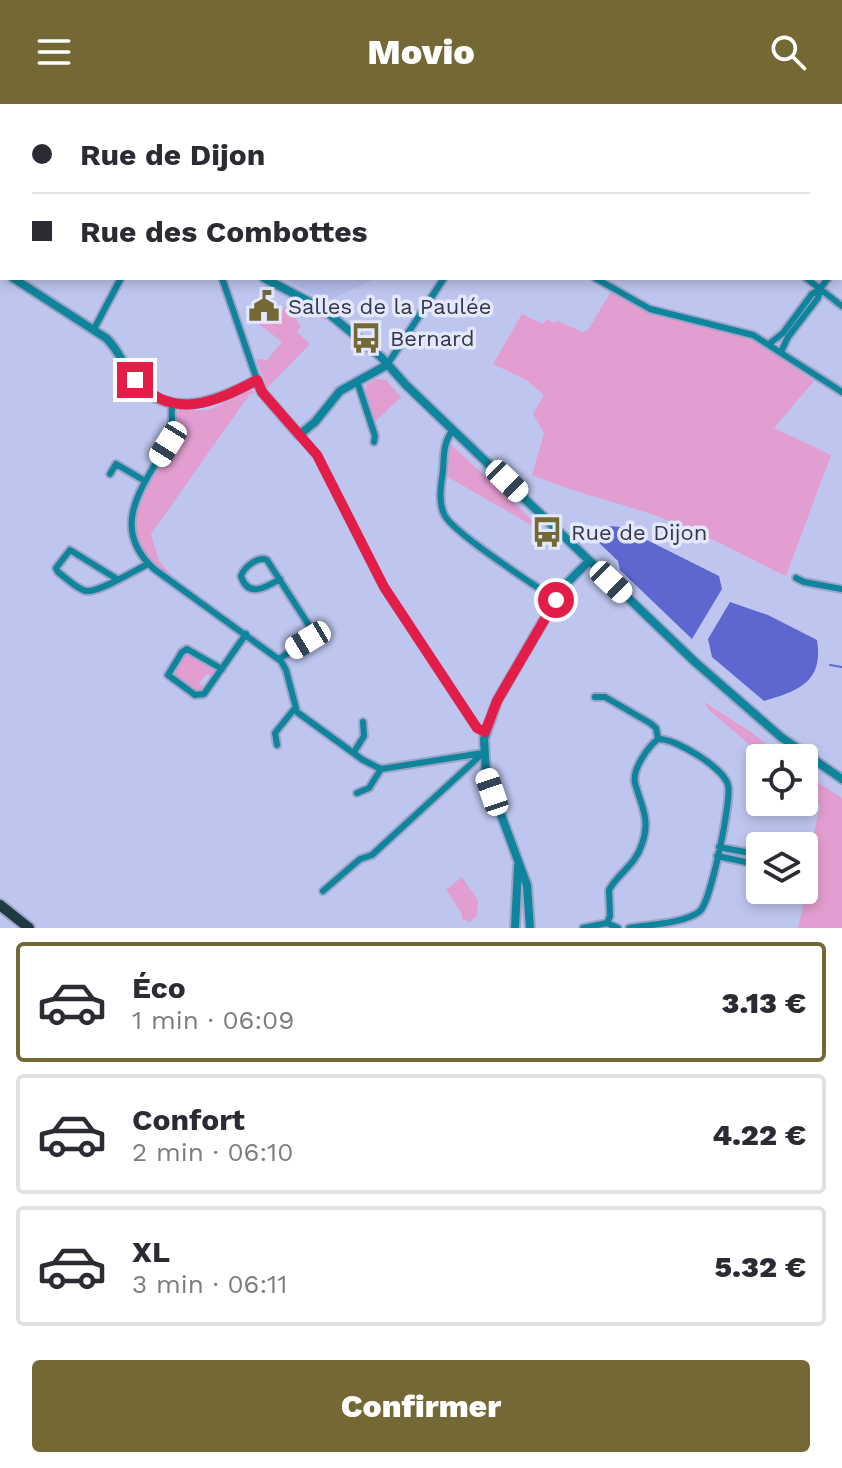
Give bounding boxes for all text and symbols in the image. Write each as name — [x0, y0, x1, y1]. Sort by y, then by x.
icon: menu — [32, 30, 76, 74]
icon: search — [766, 30, 810, 74]
text: Movio — [367, 31, 475, 73]
text: Rue de Dijon — [80, 137, 265, 172]
text: Rue des Combottes — [80, 214, 368, 249]
public building icon: Salles de la Paulée — [247, 289, 281, 323]
place label: Salles de la Paulée — [288, 294, 491, 319]
bus stop icon: Bernard — [349, 321, 383, 355]
place label: Bernard — [390, 326, 475, 351]
route end — [117, 362, 153, 398]
car — [145, 417, 191, 471]
car — [481, 456, 533, 506]
bus stop icon: Rue de Dijon — [530, 515, 564, 549]
place label: Rue de Dijon — [571, 520, 707, 545]
car — [585, 557, 637, 607]
route start — [538, 582, 574, 618]
car — [281, 617, 335, 663]
map controls — [746, 744, 818, 904]
button: locate — [746, 744, 818, 816]
car — [473, 765, 511, 819]
button: layers — [746, 832, 818, 904]
icon: car — [36, 966, 108, 1038]
text: Éco — [132, 970, 186, 1005]
text: 3.13 € — [722, 985, 806, 1020]
text: 1 min · 06:09 — [132, 1005, 294, 1035]
icon: car — [36, 1098, 108, 1170]
text: Confort — [132, 1102, 245, 1137]
text: 4.22 € — [712, 1117, 806, 1152]
text: 2 min · 06:10 — [132, 1137, 293, 1167]
icon: car — [36, 1230, 108, 1302]
text: XL — [132, 1234, 170, 1269]
text: 5.32 € — [715, 1249, 806, 1284]
text: 3 min · 06:11 — [132, 1269, 287, 1299]
button: Confirmer — [32, 1360, 810, 1452]

